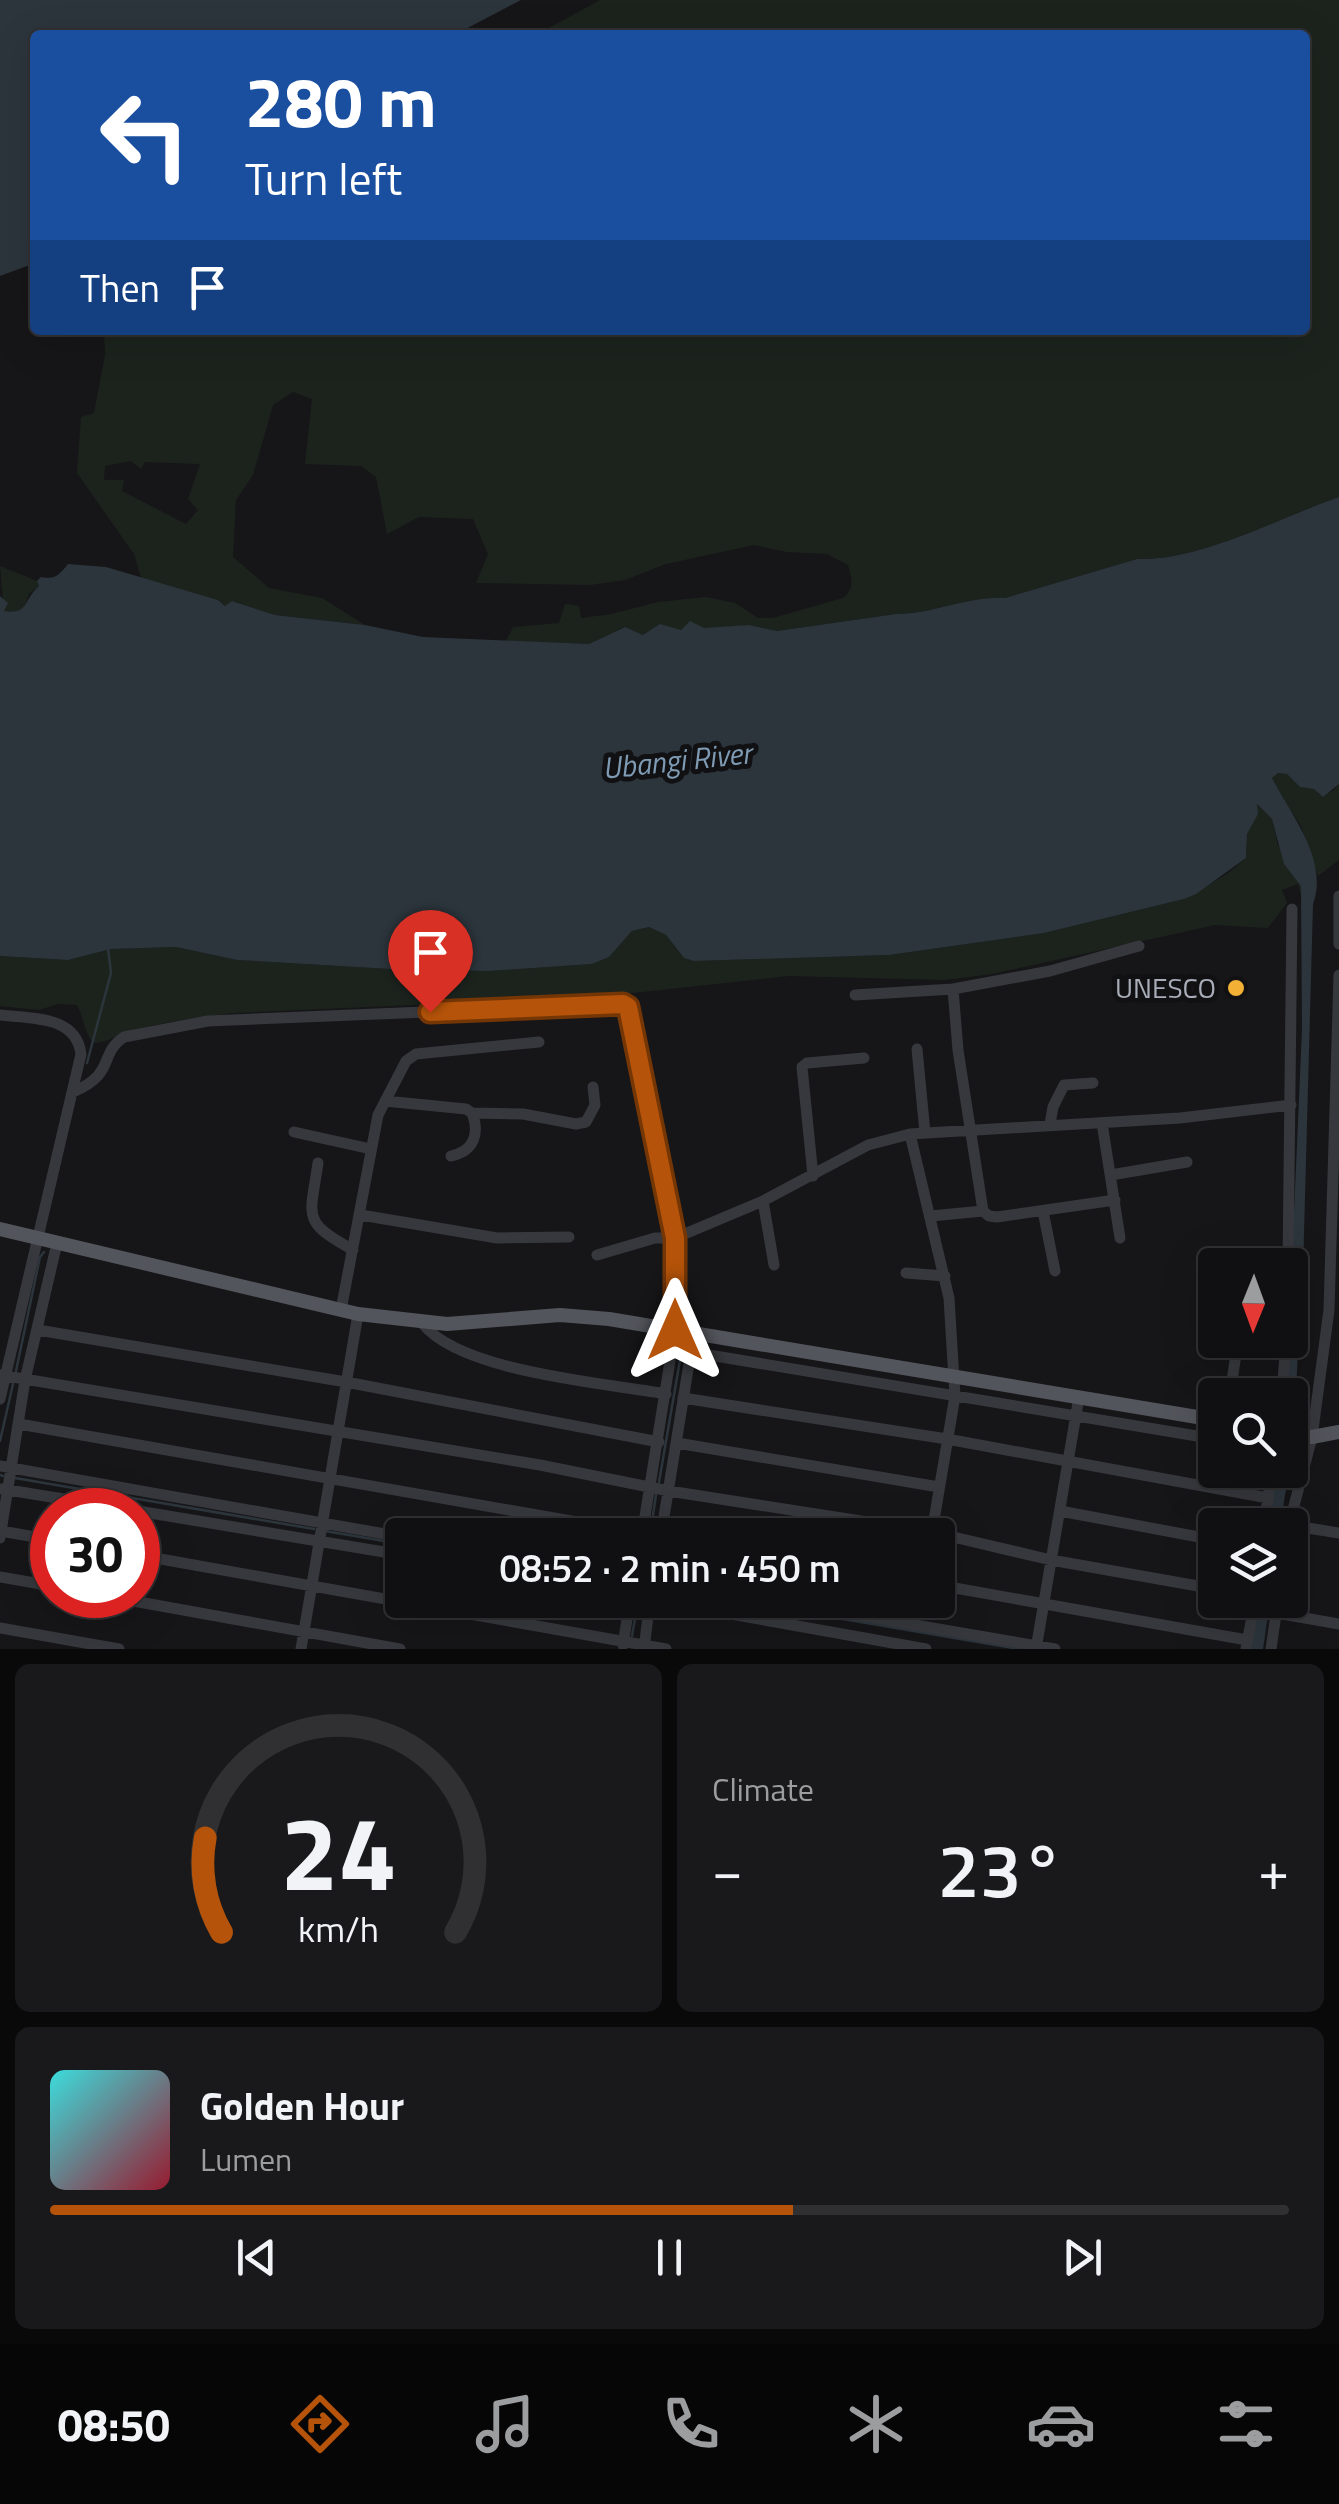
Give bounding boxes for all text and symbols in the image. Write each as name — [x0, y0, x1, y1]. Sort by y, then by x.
text: 280 m — [245, 48, 437, 154]
icon: left — [80, 70, 210, 200]
text: Turn left — [245, 144, 402, 212]
text: Then — [80, 259, 160, 317]
icon: arrive — [180, 260, 235, 315]
water label: Ubangi River — [600, 729, 757, 791]
pin — [388, 910, 473, 1013]
icon: arrive — [403, 925, 458, 980]
place label: UNESCO — [1115, 966, 1216, 1009]
marker: UNESCO — [1225, 977, 1247, 999]
north arrow — [1198, 1248, 1308, 1358]
map controls — [1198, 1248, 1308, 1618]
position arrow — [623, 1278, 727, 1382]
button: search — [1198, 1378, 1308, 1488]
speed limit sign: 30 — [30, 1488, 160, 1618]
button: layers — [1198, 1508, 1308, 1618]
text: 08:52 · 2 min · 450 m — [499, 1539, 841, 1597]
text: Climate — [712, 1765, 814, 1813]
text: 24 — [280, 1772, 397, 1930]
text: 23° — [937, 1812, 1064, 1926]
text: − — [712, 1828, 743, 1911]
text: + — [1258, 1828, 1289, 1911]
text: km/h — [298, 1901, 379, 1956]
text: Golden Hour — [200, 2077, 404, 2135]
text: Lumen — [200, 2135, 292, 2183]
icon: previous — [229, 2230, 284, 2285]
icon: pause — [642, 2230, 697, 2285]
icon: next — [1055, 2230, 1110, 2285]
icon: directions — [285, 2389, 355, 2459]
icon: music — [470, 2389, 540, 2459]
icon: phone — [656, 2389, 726, 2459]
icon: climate — [841, 2389, 911, 2459]
icon: car — [1026, 2389, 1096, 2459]
icon: filters — [1211, 2389, 1281, 2459]
text: 08:50 — [58, 2390, 170, 2458]

